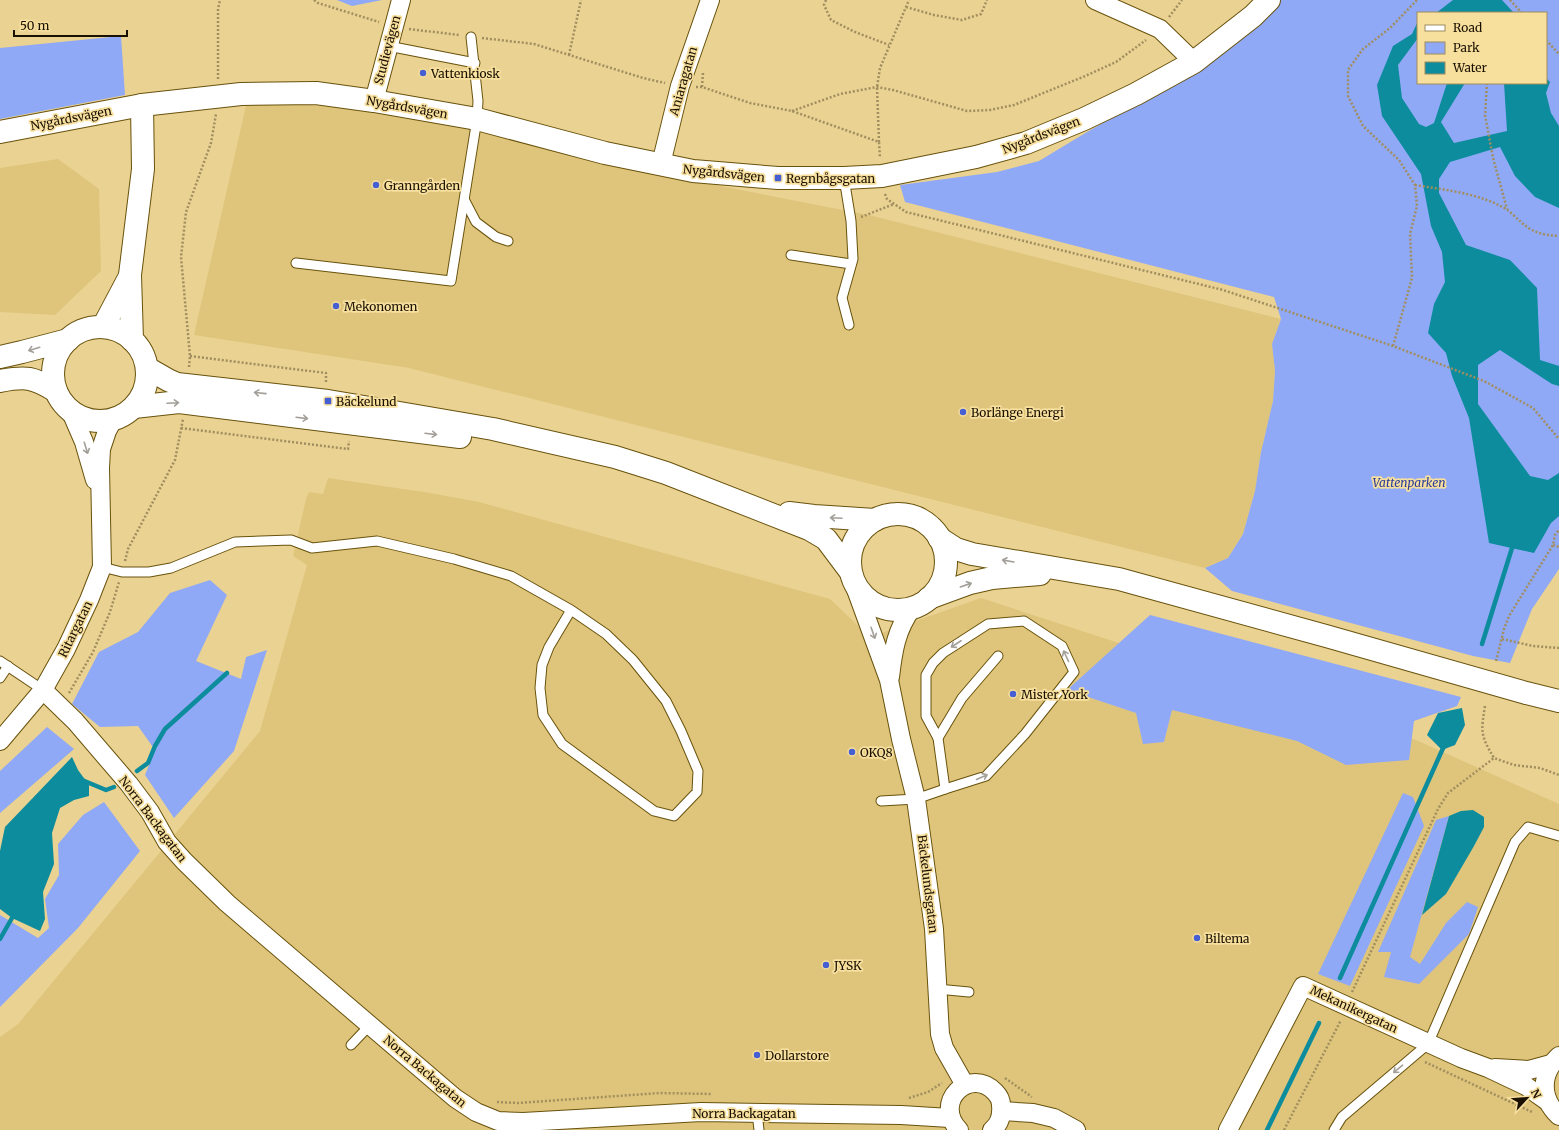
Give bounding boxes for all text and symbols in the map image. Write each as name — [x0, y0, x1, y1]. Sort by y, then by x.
scale bar — [14, 12, 127, 38]
legend — [1417, 12, 1547, 84]
street label: Studievägen — [371, 14, 403, 86]
text: 50 m — [20, 18, 49, 33]
text: Road — [1453, 20, 1482, 35]
text: Park — [1453, 40, 1480, 55]
street label: Aniaragatan — [666, 45, 700, 118]
text: Water — [1452, 60, 1488, 75]
place label: Vattenkiosk — [430, 66, 500, 81]
marker: Vattenkiosk — [418, 68, 428, 78]
street label: Nygårdsvägen — [365, 92, 449, 122]
street label: Nygårdsvägen — [29, 103, 113, 133]
street label: Nygårdsvägen — [1000, 113, 1082, 157]
street label: Nygårdsvägen — [682, 161, 766, 185]
place label: Regnbågsgatan — [786, 171, 875, 186]
marker: Regnbågsgatan — [773, 173, 783, 183]
place label: Granngården — [384, 178, 460, 193]
marker: Granngården — [371, 180, 381, 190]
place label: Mekonomen — [344, 299, 417, 314]
marker: Mekonomen — [331, 301, 341, 311]
one-way arrow — [28, 346, 41, 353]
one-way arrow — [254, 390, 267, 397]
place label: Bäckelund — [336, 394, 397, 409]
marker: Bäckelund — [323, 396, 333, 406]
one-way arrow — [166, 399, 179, 406]
place label: Borlänge Energi — [971, 405, 1064, 420]
marker: Borlänge Energi — [958, 407, 968, 417]
one-way arrow — [295, 414, 308, 422]
one-way arrow — [424, 430, 437, 438]
one-way arrow — [83, 441, 90, 454]
park label: Vattenparken — [1372, 475, 1446, 490]
one-way arrow — [830, 514, 843, 521]
one-way arrow — [1001, 556, 1014, 564]
one-way arrow — [960, 580, 972, 588]
street label: Ritargatan — [55, 598, 95, 660]
one-way arrow — [870, 626, 877, 639]
one-way arrow — [950, 641, 962, 649]
one-way arrow — [1062, 650, 1069, 662]
place label: Mister York — [1021, 687, 1088, 702]
marker: Mister York — [1008, 689, 1018, 699]
place label: OKQ8 — [860, 745, 893, 760]
marker: OKQ8 — [847, 747, 857, 757]
one-way arrow — [975, 772, 987, 780]
street label: Norra Backagatan — [116, 773, 190, 865]
street label: Bäckelundsgatan — [915, 834, 941, 934]
place label: Biltema — [1205, 931, 1250, 946]
marker: Biltema — [1192, 933, 1202, 943]
place label: JYSK — [833, 958, 862, 973]
marker: JYSK — [821, 960, 831, 970]
street label: Mekanikergatan — [1308, 982, 1400, 1036]
street label: Norra Backagatan — [380, 1032, 470, 1110]
place label: Dollarstore — [765, 1048, 829, 1063]
marker: Dollarstore — [752, 1050, 762, 1060]
one-way arrow — [1393, 1064, 1404, 1073]
north arrow — [1507, 1078, 1547, 1118]
text: N — [1528, 1087, 1544, 1101]
street label: Norra Backagatan — [692, 1106, 796, 1121]

